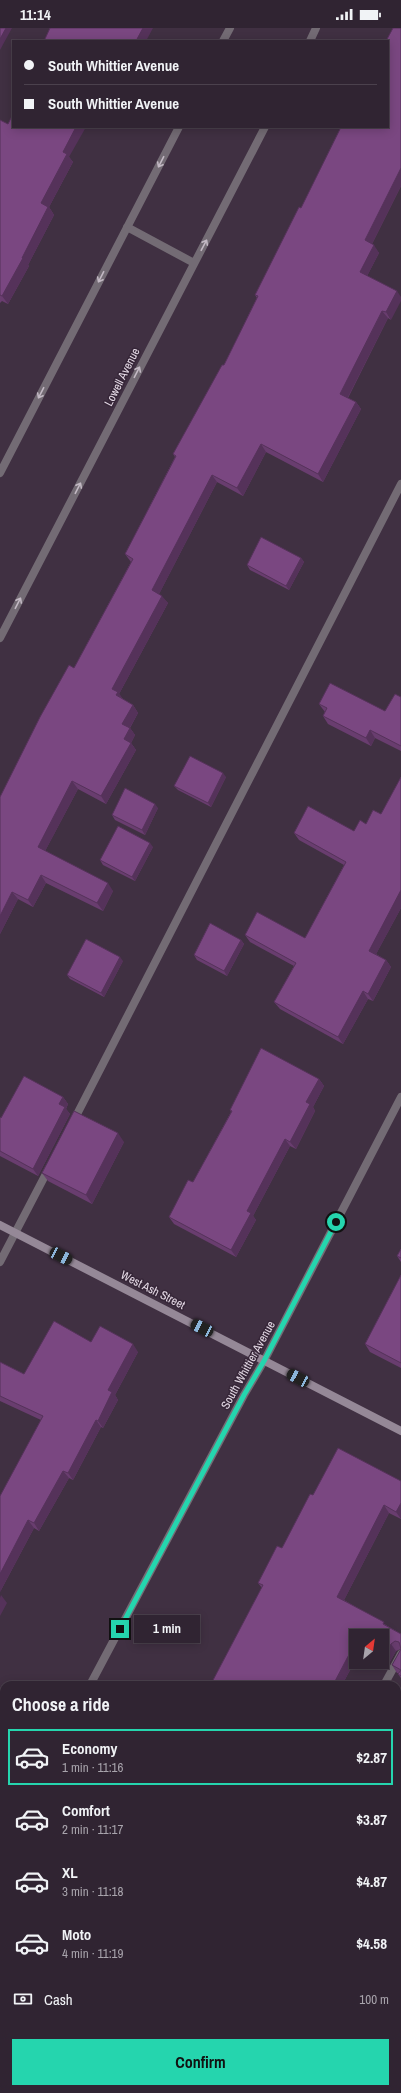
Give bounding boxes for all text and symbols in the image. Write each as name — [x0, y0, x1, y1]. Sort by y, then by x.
text: 11:14 — [20, 4, 51, 25]
text: South Whittier Avenue — [48, 55, 179, 76]
text: South Whittier Avenue — [48, 93, 179, 114]
one-way arrow — [156, 155, 164, 167]
one-way arrow — [200, 239, 208, 251]
one-way arrow — [97, 271, 104, 283]
street label: Lowell Avenue — [101, 345, 143, 409]
one-way arrow — [134, 367, 142, 379]
one-way arrow — [37, 386, 45, 398]
one-way arrow — [74, 482, 82, 494]
one-way arrow — [15, 598, 22, 610]
route start — [327, 1213, 345, 1231]
car — [48, 1245, 74, 1267]
street label: West Ash Street — [118, 1267, 188, 1313]
car — [189, 1317, 215, 1339]
street label: South Whittier Avenue — [217, 1318, 279, 1412]
car — [285, 1367, 311, 1389]
callout: 1 min — [134, 1615, 200, 1643]
route end — [111, 1620, 129, 1638]
text: 1 min — [153, 1620, 181, 1637]
north arrow — [349, 1629, 389, 1669]
map controls — [349, 1629, 389, 1669]
text: Choose a ride — [12, 1692, 110, 1717]
text: Economy — [62, 1738, 117, 1759]
icon: car — [14, 1739, 50, 1775]
text: $2.87 — [356, 1747, 387, 1768]
text: 1 min · 11:16 — [62, 1759, 123, 1776]
text: Comfort — [62, 1800, 110, 1821]
icon: car — [14, 1801, 50, 1837]
text: $3.87 — [356, 1809, 387, 1830]
text: 2 min · 11:17 — [62, 1821, 123, 1838]
text: XL — [62, 1862, 78, 1883]
icon: car — [14, 1863, 50, 1899]
text: $4.87 — [356, 1871, 387, 1892]
text: 3 min · 11:18 — [62, 1883, 123, 1900]
text: Moto — [62, 1924, 91, 1945]
icon: car — [14, 1925, 50, 1961]
text: $4.58 — [356, 1933, 387, 1954]
text: 4 min · 11:19 — [62, 1945, 123, 1962]
icon: cash — [12, 1988, 34, 2010]
text: Cash — [44, 1989, 73, 2010]
text: 100 m — [359, 1991, 389, 2008]
button: Confirm — [12, 2039, 389, 2085]

